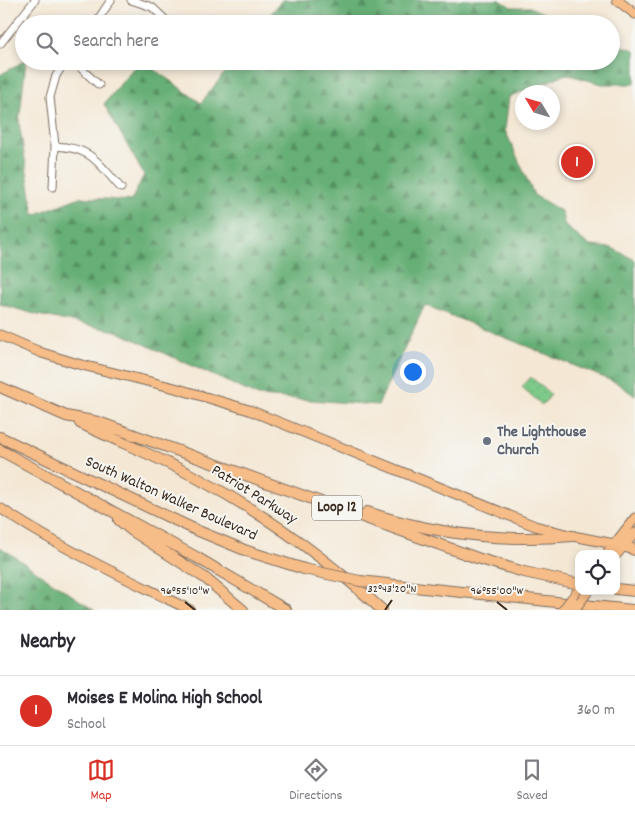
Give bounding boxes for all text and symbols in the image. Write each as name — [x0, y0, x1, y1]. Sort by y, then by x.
search box — [15, 15, 620, 70]
icon: search — [33, 29, 61, 57]
text: Search here — [73, 29, 159, 56]
north arrow — [515, 85, 560, 130]
pin: 1 — [561, 143, 593, 181]
your location — [400, 359, 426, 385]
place label: The Lighthouse Church — [497, 421, 586, 462]
marker: The Lighthouse Church — [481, 435, 493, 447]
street label: South Walton Walker Boulevard — [81, 451, 261, 547]
street label: Patriot Parkway — [206, 459, 302, 531]
road number: Loop 12 — [312, 496, 362, 520]
map controls — [575, 550, 620, 595]
button: locate — [575, 550, 620, 595]
text: 32°43'20"N — [367, 581, 417, 598]
text: 96°55'10"W — [160, 583, 210, 600]
text: 96°55'00"W — [471, 583, 524, 600]
text: Nearby — [20, 628, 75, 658]
text: Moises E Molina High School — [67, 686, 262, 713]
text: 1 — [34, 699, 38, 722]
text: 360 m — [577, 699, 615, 722]
text: School — [67, 713, 106, 736]
tab: Map — [87, 756, 115, 806]
tab: Directions — [289, 756, 342, 806]
tab: Saved — [517, 756, 548, 806]

